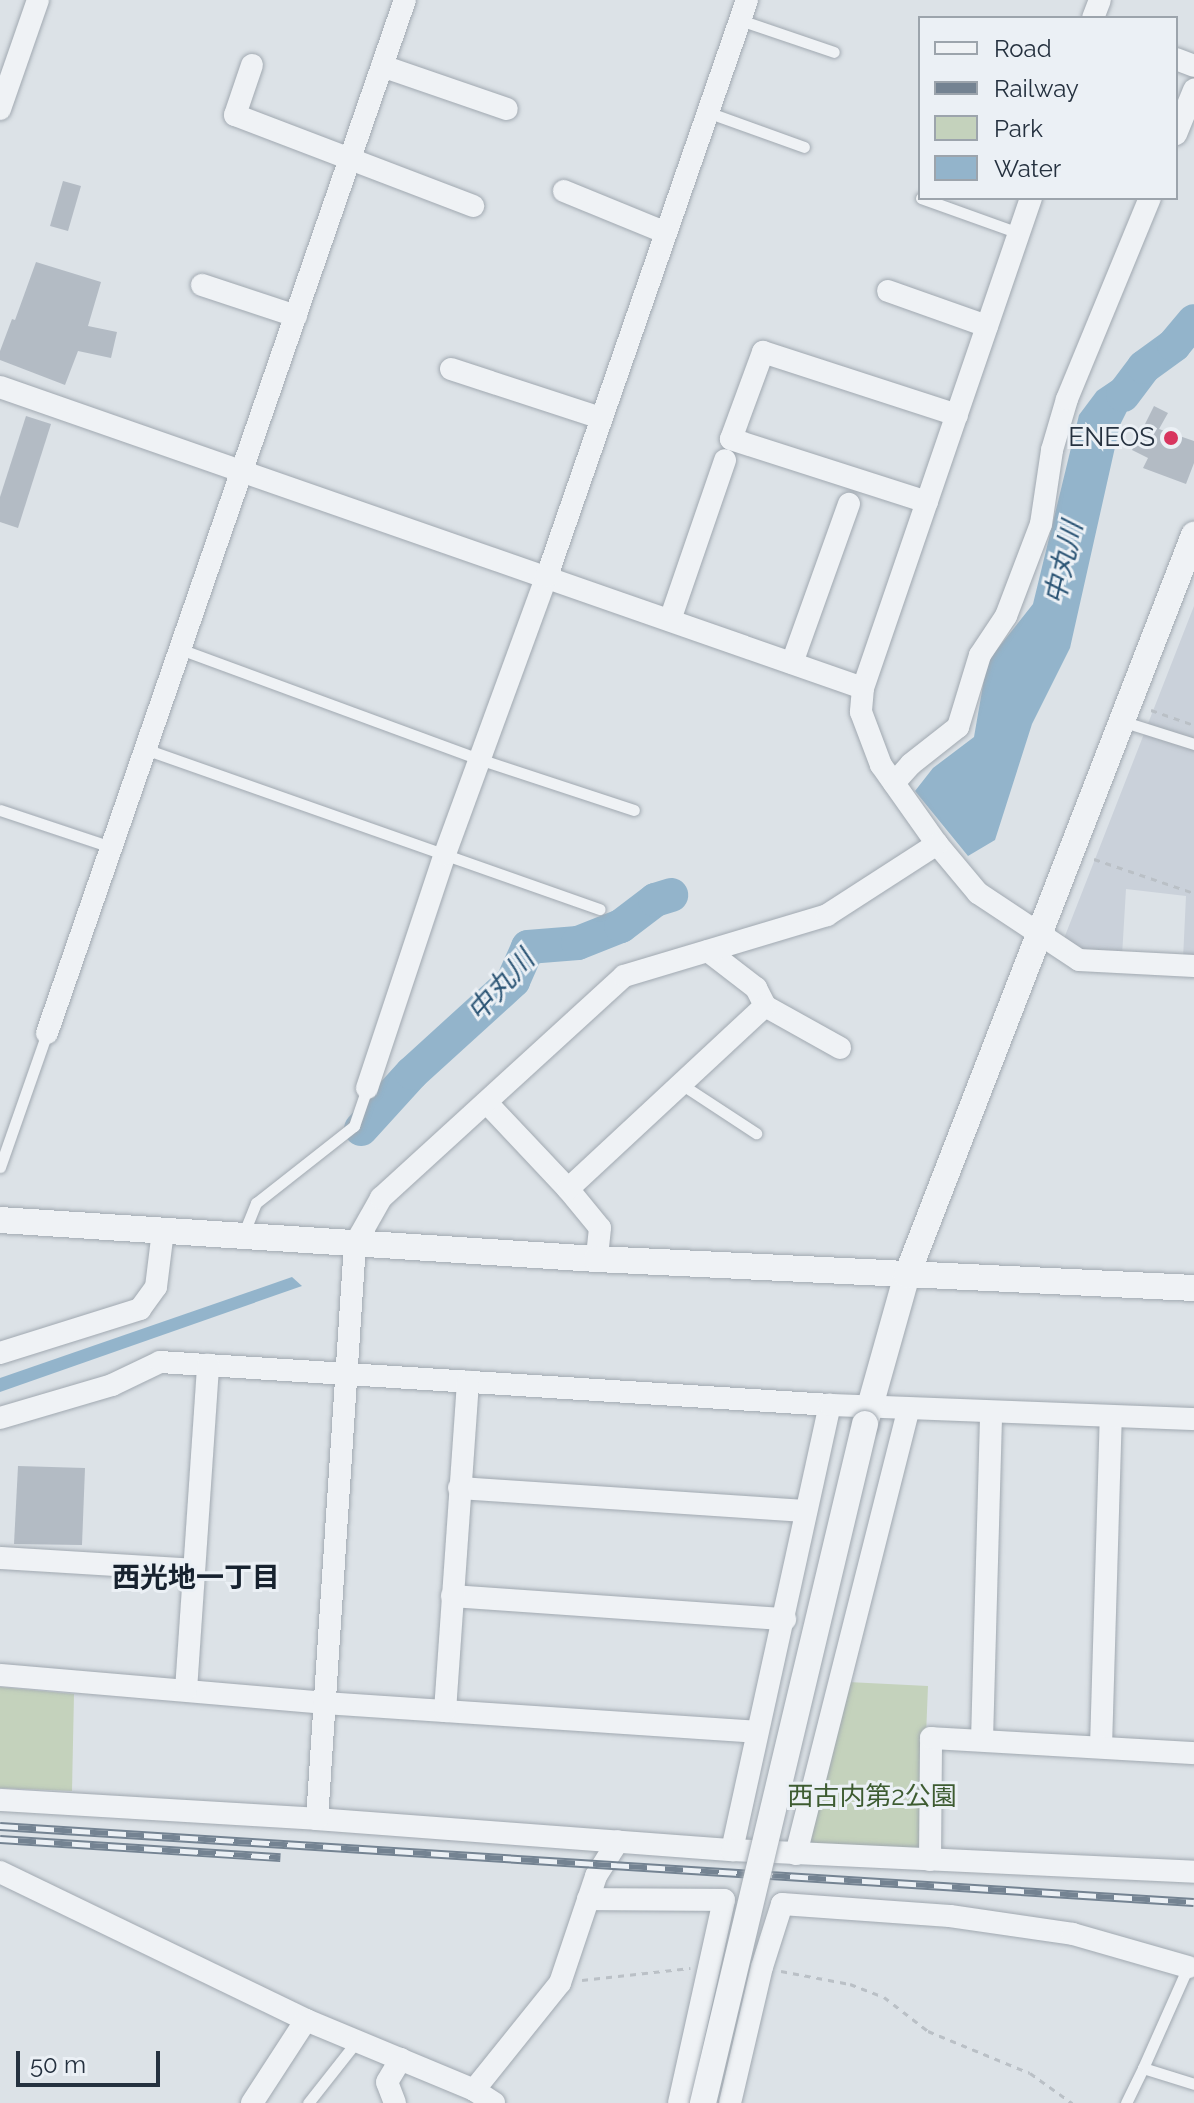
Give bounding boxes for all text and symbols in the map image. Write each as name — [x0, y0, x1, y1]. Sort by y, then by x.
legend — [918, 16, 1178, 200]
text: Road — [994, 34, 1052, 63]
text: Railway — [994, 74, 1079, 103]
text: Park — [994, 114, 1043, 143]
text: Water — [994, 154, 1061, 183]
place label: ENEOS — [1068, 422, 1155, 454]
marker: ENEOS — [1162, 429, 1180, 447]
water label: 中丸川 — [1038, 518, 1090, 608]
water label: 中丸川 — [460, 944, 542, 1028]
district label: 西光地一丁目 — [112, 1561, 280, 1595]
park label: 西古内第2公園 — [787, 1781, 957, 1813]
scale bar — [20, 2035, 164, 2085]
text: 50 m — [30, 2050, 86, 2079]

